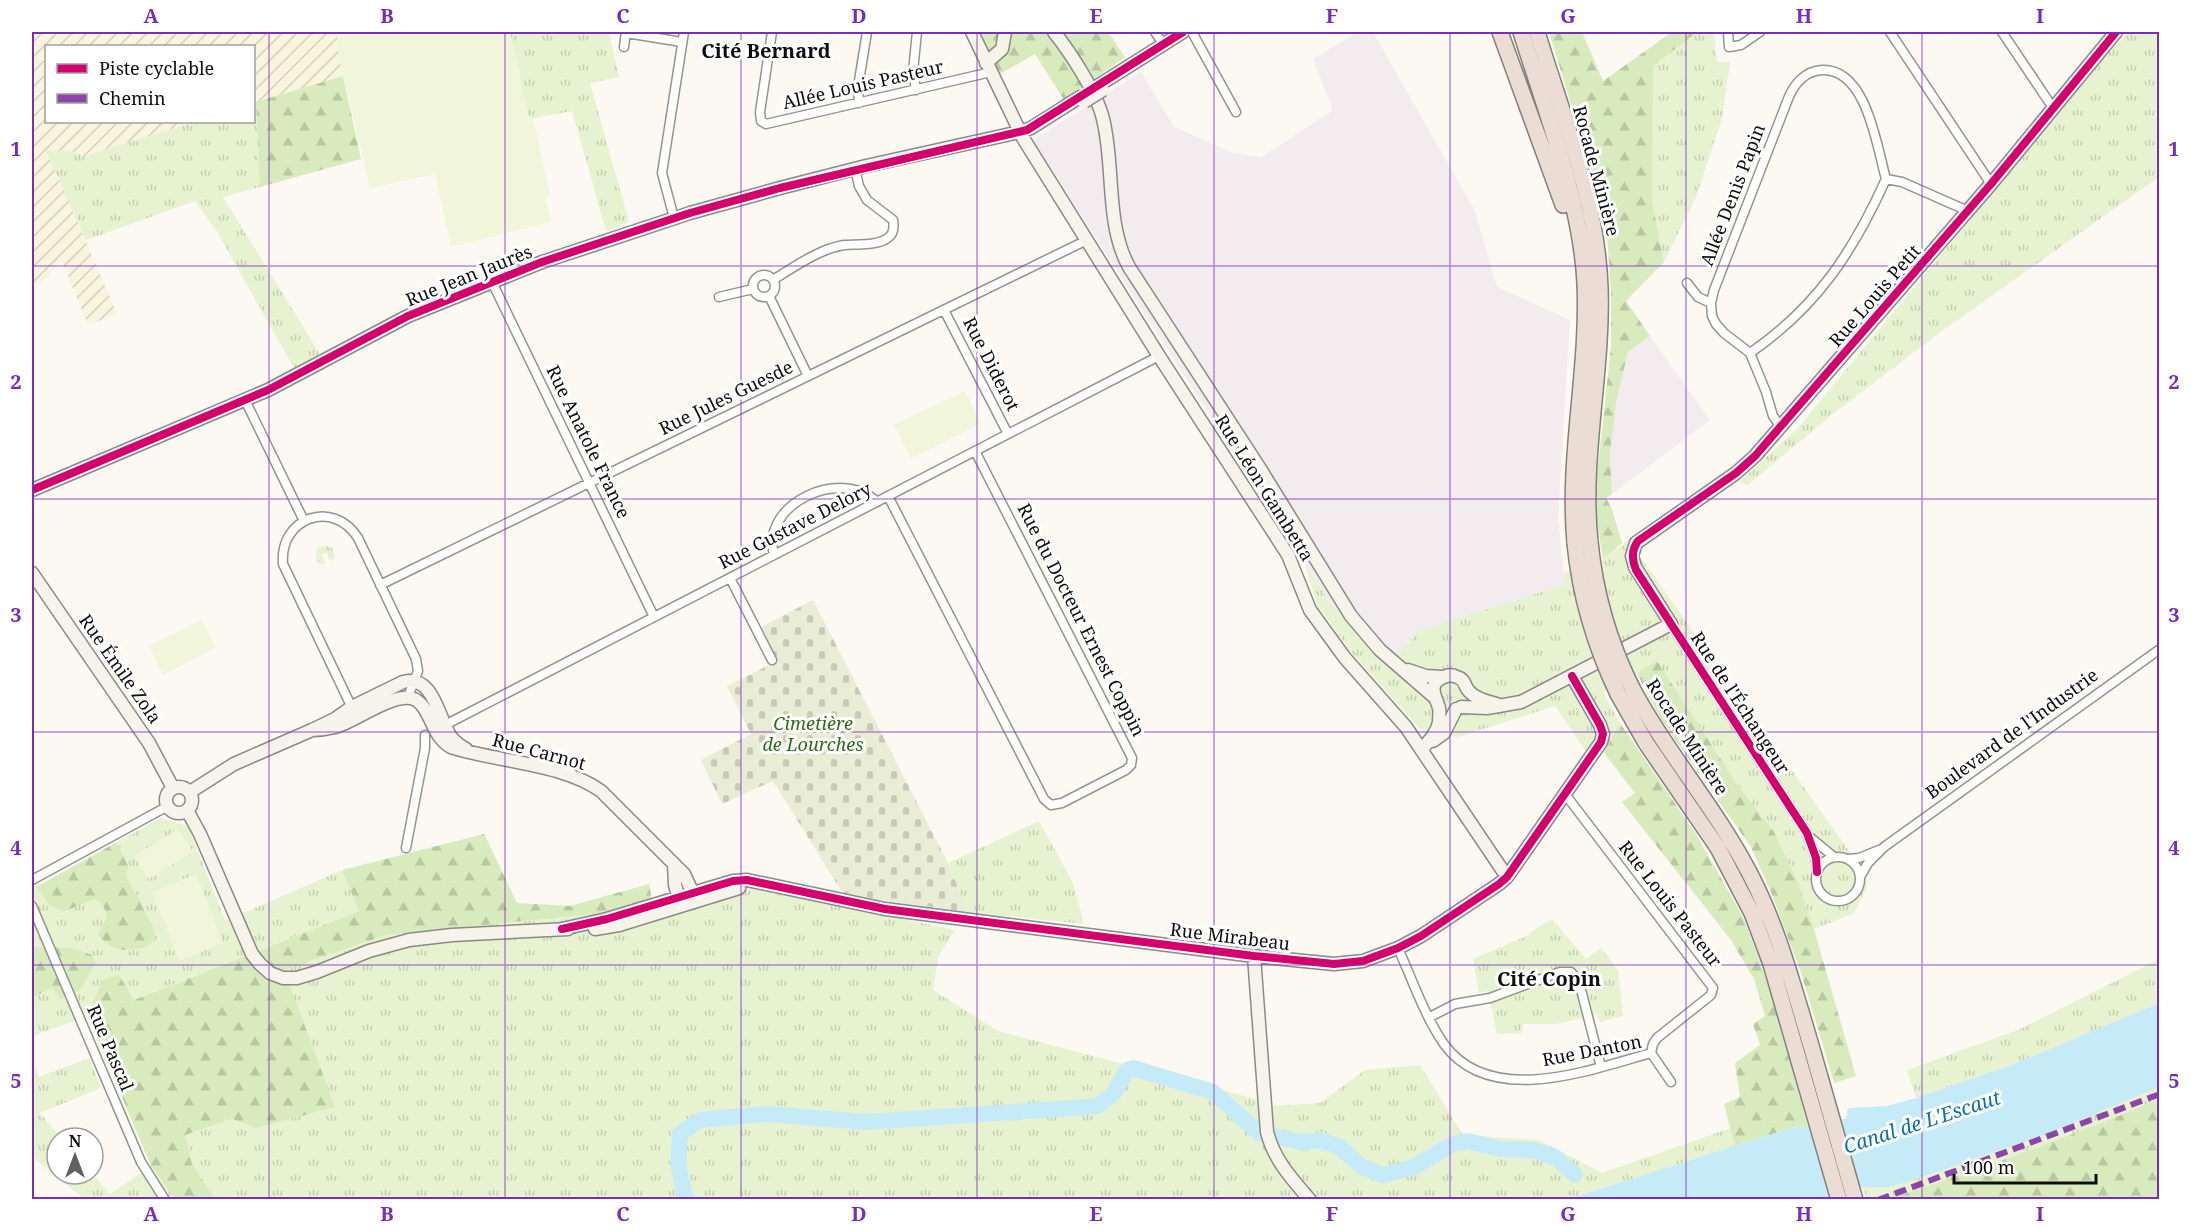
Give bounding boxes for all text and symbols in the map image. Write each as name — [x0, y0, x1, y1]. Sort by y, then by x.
text: A — [143, 2, 159, 29]
text: B — [380, 2, 394, 29]
text: C — [616, 2, 630, 29]
text: D — [851, 2, 867, 29]
text: E — [1089, 2, 1103, 29]
text: F — [1326, 2, 1338, 29]
text: G — [1560, 2, 1576, 29]
text: H — [1796, 2, 1812, 29]
text: I — [2036, 2, 2044, 29]
district label: Cité Bernard — [701, 37, 831, 64]
legend — [45, 45, 255, 123]
street label: Allée Louis Pasteur — [780, 54, 946, 114]
text: Piste cyclable — [99, 56, 214, 80]
text: Chemin — [99, 86, 166, 110]
street label: Rocade Minière — [1568, 103, 1626, 239]
street label: Allée Denis Papin — [1694, 120, 1770, 269]
text: 1 — [10, 135, 22, 162]
text: 1 — [2168, 135, 2180, 162]
street label: Rue Jean Jaurès — [402, 239, 535, 311]
street label: Rue Louis Petit — [1823, 239, 1925, 352]
street label: Rue Diderot — [958, 313, 1026, 415]
street label: Rue Jules Guesde — [655, 354, 796, 440]
street label: Rue Anatole France — [541, 361, 636, 522]
text: 2 — [10, 368, 22, 395]
text: 2 — [2168, 368, 2180, 395]
street label: Rue Léon Gambetta — [1210, 410, 1320, 565]
street label: Rue Gustave Delory — [714, 476, 876, 574]
street label: Rue du Docteur Ernest Coppin — [1013, 499, 1151, 741]
text: 3 — [10, 601, 22, 628]
text: 3 — [2168, 601, 2180, 628]
street label: Rue Émile Zola — [74, 609, 167, 728]
street label: Rue de l'Échangeur — [1686, 627, 1796, 779]
street label: Boulevard de l'Industrie — [1920, 663, 2102, 804]
street label: Rocade Minière — [1641, 674, 1734, 799]
park label: Cimetière de Lourches — [762, 711, 864, 756]
street label: Rue Carnot — [490, 727, 589, 775]
text: 4 — [10, 834, 22, 861]
text: 4 — [2168, 834, 2180, 861]
street label: Rue Louis Pasteur — [1614, 835, 1728, 972]
street label: Rue Mirabeau — [1169, 917, 1292, 955]
district label: Cité Copin — [1497, 965, 1601, 992]
street label: Rue Pascal — [82, 1001, 140, 1095]
street label: Rue Danton — [1540, 1029, 1644, 1071]
text: 5 — [10, 1067, 22, 1094]
text: 5 — [2168, 1067, 2180, 1094]
water label: Canal de L'Escaut — [1840, 1083, 2004, 1160]
north arrow — [45, 1126, 105, 1186]
text: N — [69, 1130, 82, 1152]
scale bar — [1954, 1147, 2096, 1185]
text: 100 m — [1963, 1155, 2015, 1179]
text: A — [143, 1200, 159, 1227]
text: B — [380, 1200, 394, 1227]
text: C — [616, 1200, 630, 1227]
text: D — [851, 1200, 867, 1227]
text: E — [1089, 1200, 1103, 1227]
text: F — [1326, 1200, 1338, 1227]
text: G — [1560, 1200, 1576, 1227]
text: H — [1796, 1200, 1812, 1227]
text: I — [2036, 1200, 2044, 1227]

